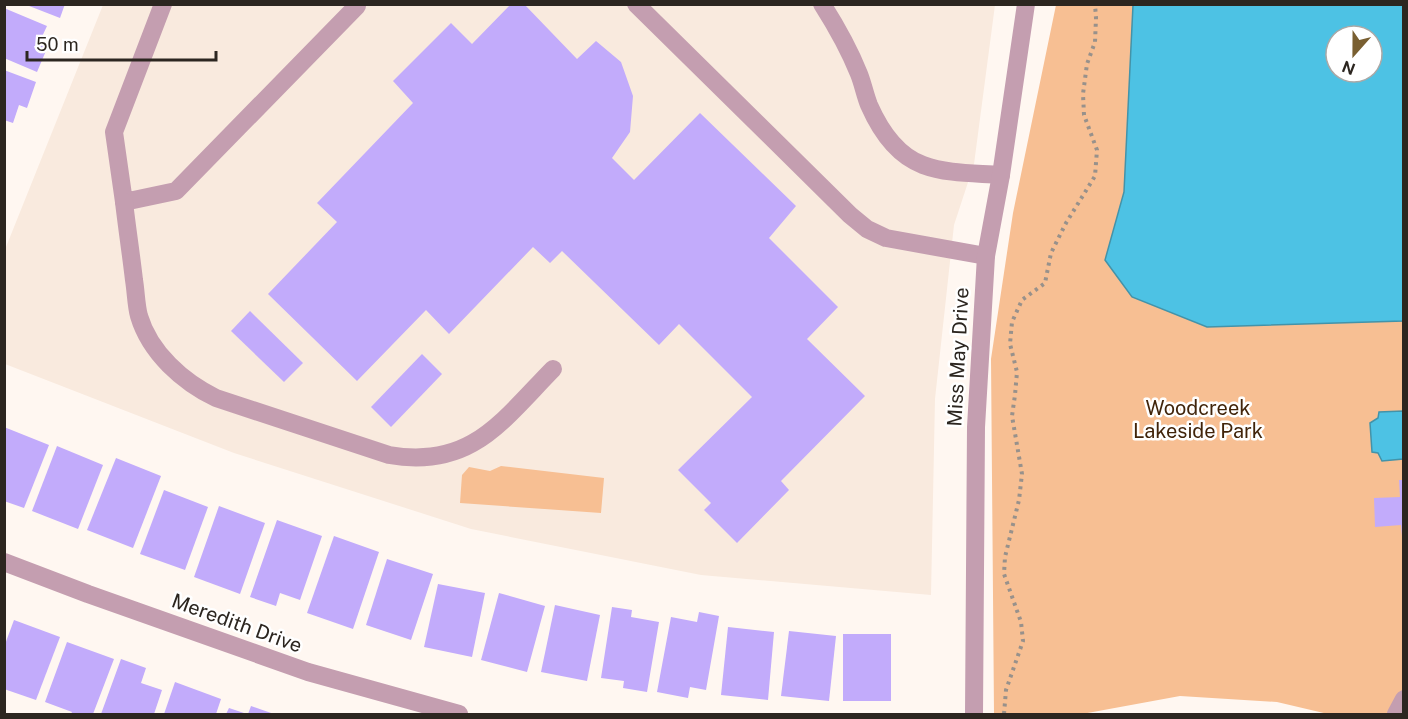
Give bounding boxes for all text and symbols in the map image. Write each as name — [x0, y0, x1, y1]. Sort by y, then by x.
scale bar — [27, 24, 216, 62]
north arrow — [1324, 24, 1384, 84]
text: 50 m — [36, 34, 79, 55]
text: N — [1340, 56, 1358, 79]
street label: Miss May Drive — [942, 287, 974, 427]
park label: Woodcreek Lakeside Park — [1133, 396, 1263, 443]
street label: Meredith Drive — [169, 588, 305, 658]

